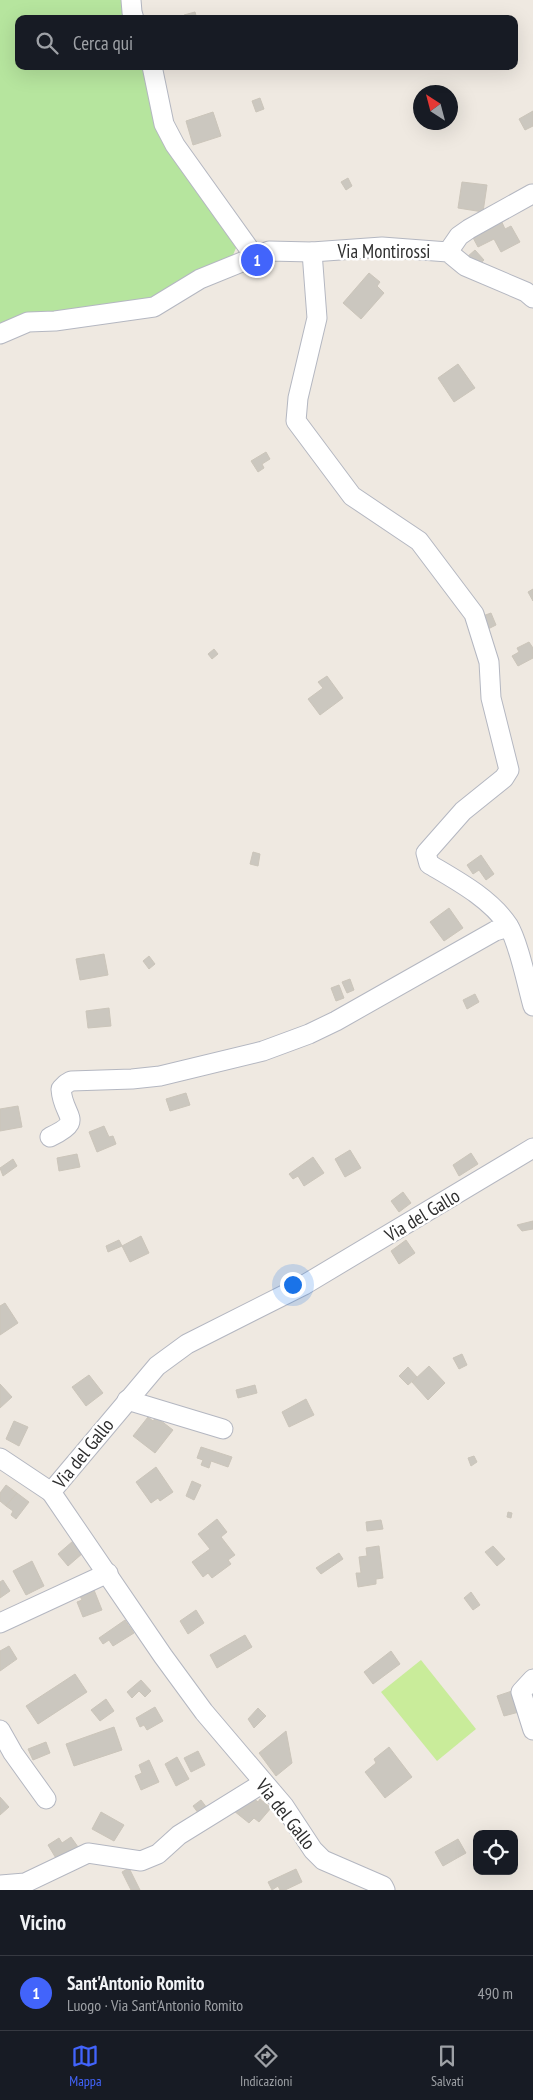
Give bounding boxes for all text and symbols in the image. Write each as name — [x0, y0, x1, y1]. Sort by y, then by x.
search box — [15, 15, 518, 70]
icon: search — [33, 29, 61, 57]
text: Cerca qui — [73, 31, 133, 55]
north arrow — [413, 85, 458, 130]
street label: Via Montirossi — [337, 239, 430, 263]
pin: 1 — [241, 241, 273, 279]
street label: Via del Gallo — [379, 1183, 464, 1247]
your location — [280, 1272, 306, 1298]
street label: Via del Gallo — [47, 1413, 118, 1494]
street label: Via del Gallo — [250, 1773, 321, 1854]
map controls — [473, 1830, 518, 1875]
button: locate — [473, 1830, 518, 1875]
text: Vicino — [20, 1909, 66, 1936]
text: Sant'Antonio Romito — [67, 1971, 204, 1995]
text: 1 — [32, 1983, 40, 2003]
text: 490 m — [478, 1983, 513, 2003]
text: Luogo · Via Sant'Antonio Romito — [67, 1995, 243, 2015]
tab: Mappa — [69, 2042, 102, 2090]
tab: Indicazioni — [240, 2042, 292, 2090]
tab: Salvati — [431, 2042, 464, 2090]

